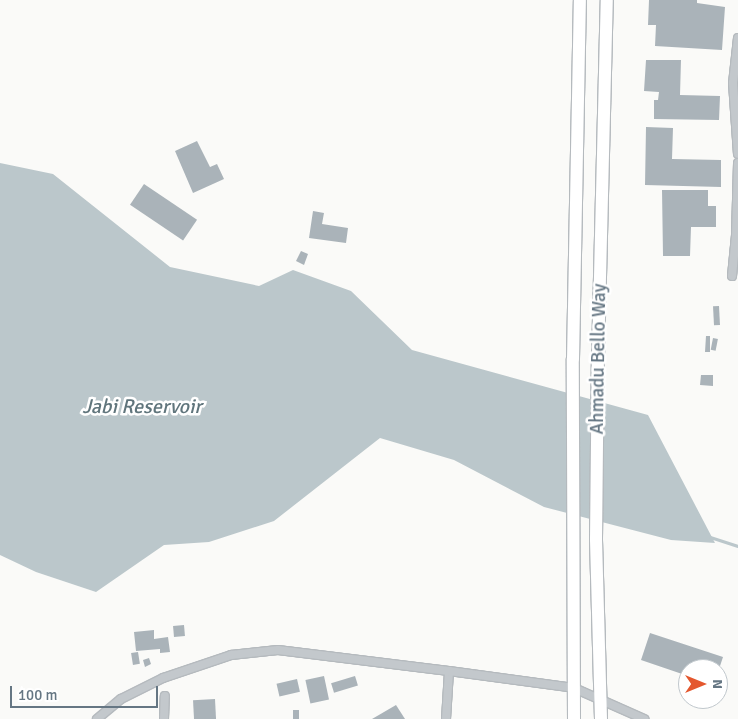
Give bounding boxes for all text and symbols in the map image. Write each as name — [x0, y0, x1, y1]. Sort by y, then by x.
street label: Ahmadu Bello Way — [586, 283, 612, 435]
water label: Jabi Reservoir — [82, 394, 202, 418]
north arrow — [678, 659, 728, 709]
scale bar — [12, 676, 160, 708]
text: N — [709, 679, 726, 689]
text: 100 m — [18, 686, 58, 704]

